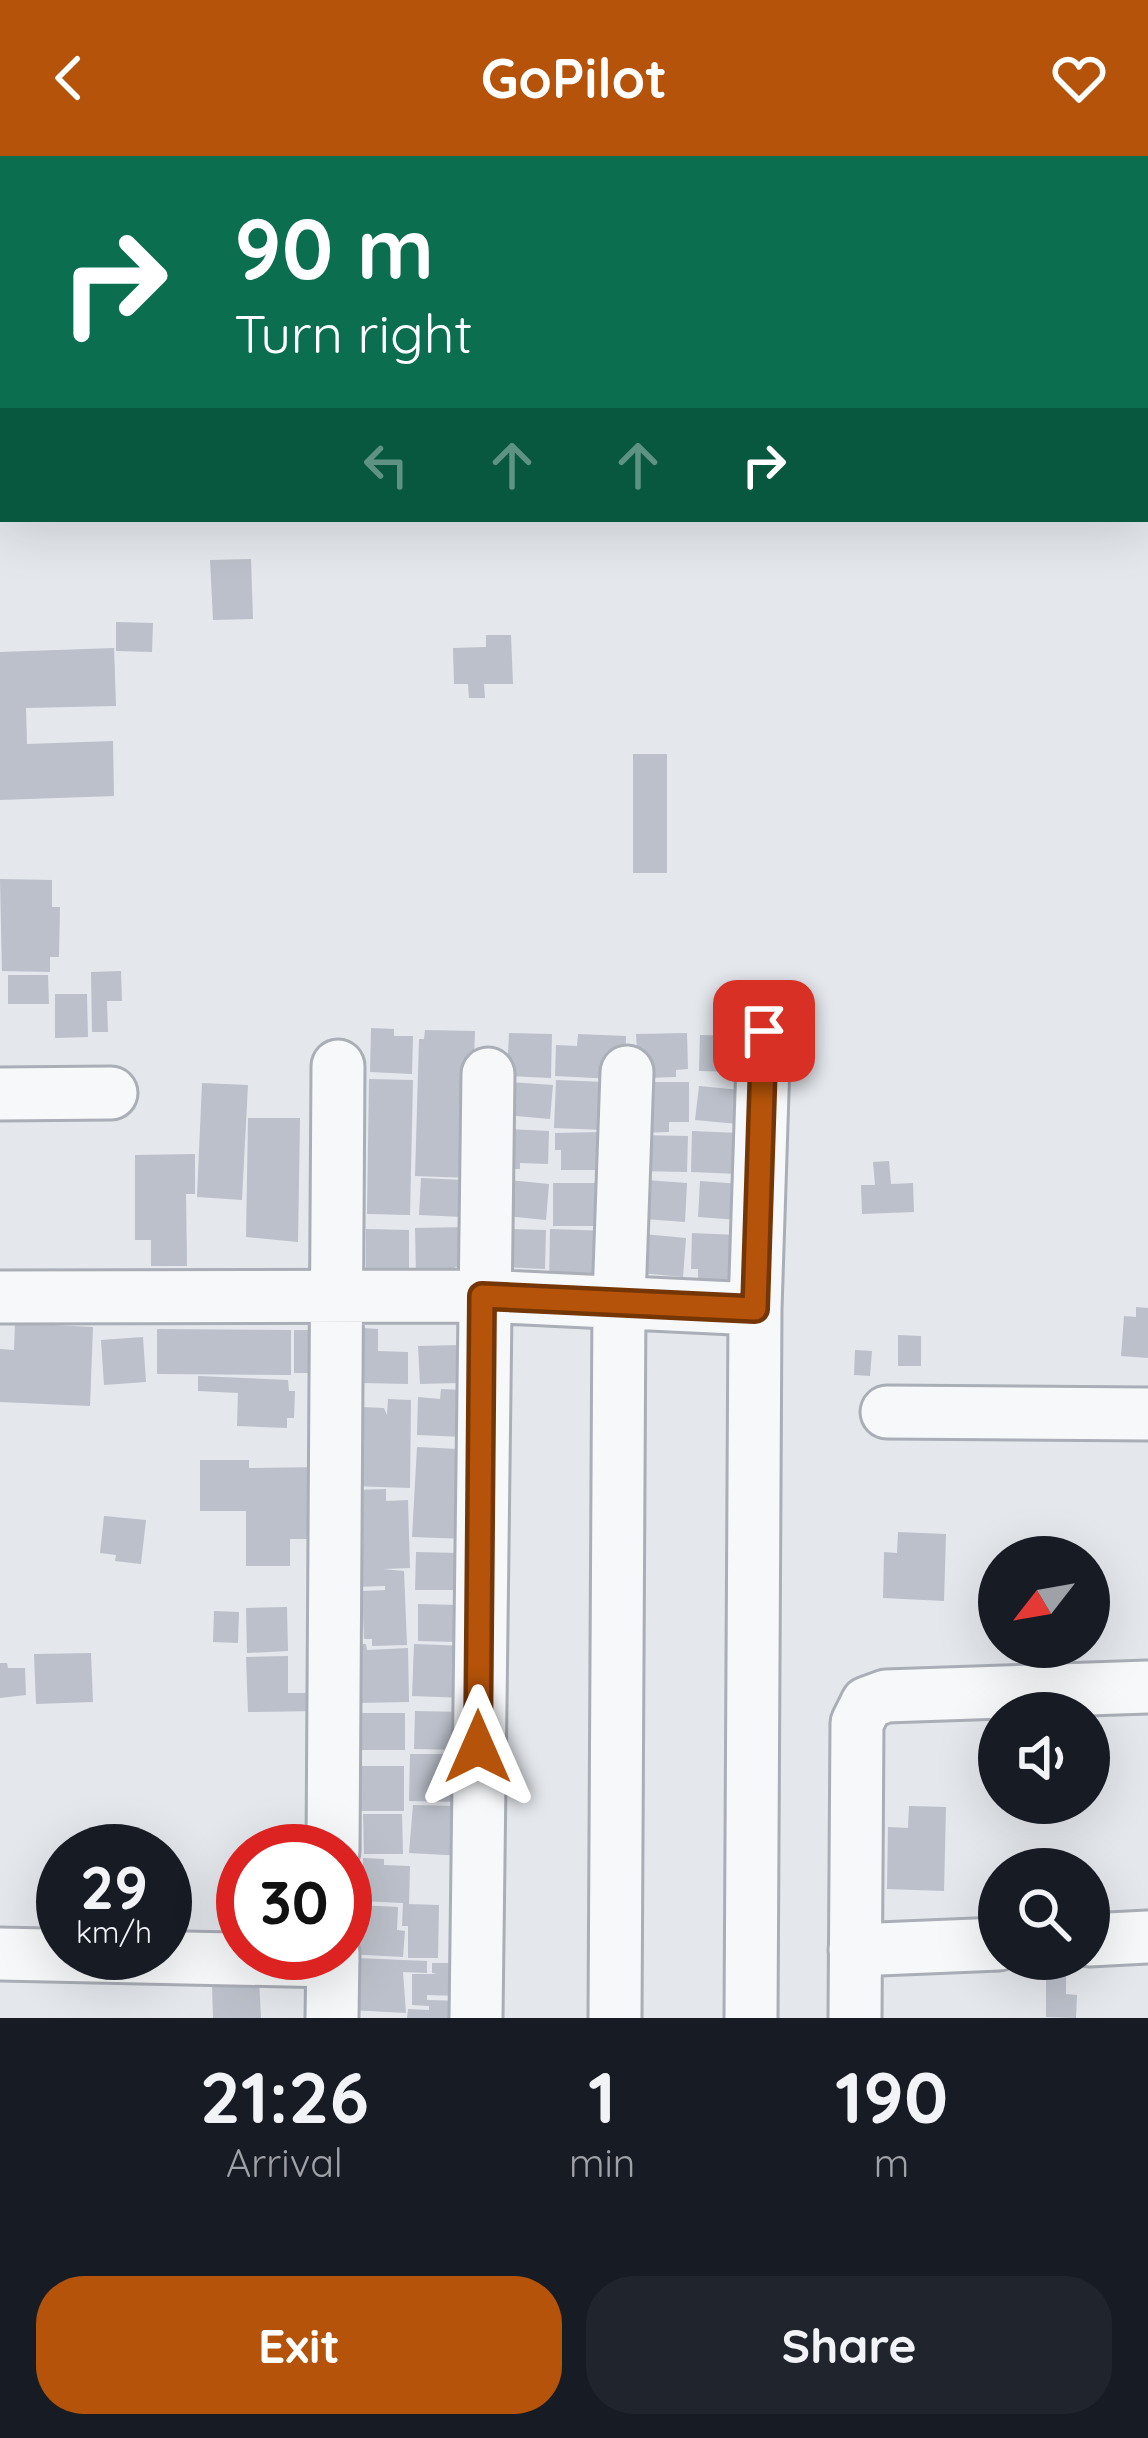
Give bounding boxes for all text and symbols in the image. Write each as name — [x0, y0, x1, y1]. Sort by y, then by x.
text: GoPilot — [481, 44, 667, 112]
icon: back — [36, 45, 102, 111]
icon: heart — [1046, 45, 1112, 111]
text: 90 m — [234, 195, 434, 300]
icon: right — [36, 204, 192, 360]
text: Turn right — [234, 299, 473, 367]
icon: left — [353, 432, 419, 498]
icon: ahead — [479, 432, 545, 498]
icon: ahead — [605, 432, 671, 498]
icon: right — [731, 432, 797, 498]
pin — [713, 980, 815, 1082]
icon: arrive — [731, 998, 797, 1064]
north arrow — [978, 1536, 1110, 1668]
map controls — [978, 1536, 1110, 1980]
position arrow — [415, 1684, 541, 1810]
button: sound — [978, 1692, 1110, 1824]
speed limit sign: 30 — [216, 1824, 372, 1980]
button: search — [978, 1848, 1110, 1980]
text: 29 — [80, 1849, 148, 1924]
text: km/h — [76, 1913, 152, 1951]
text: 21:26 — [200, 2051, 369, 2141]
text: 1 — [588, 2051, 616, 2141]
text: 190 — [835, 2051, 948, 2141]
text: Arrival — [226, 2138, 343, 2187]
text: min — [569, 2138, 635, 2187]
text: m — [874, 2138, 909, 2187]
button: Exit — [36, 2276, 562, 2414]
button: Share — [586, 2276, 1112, 2414]

